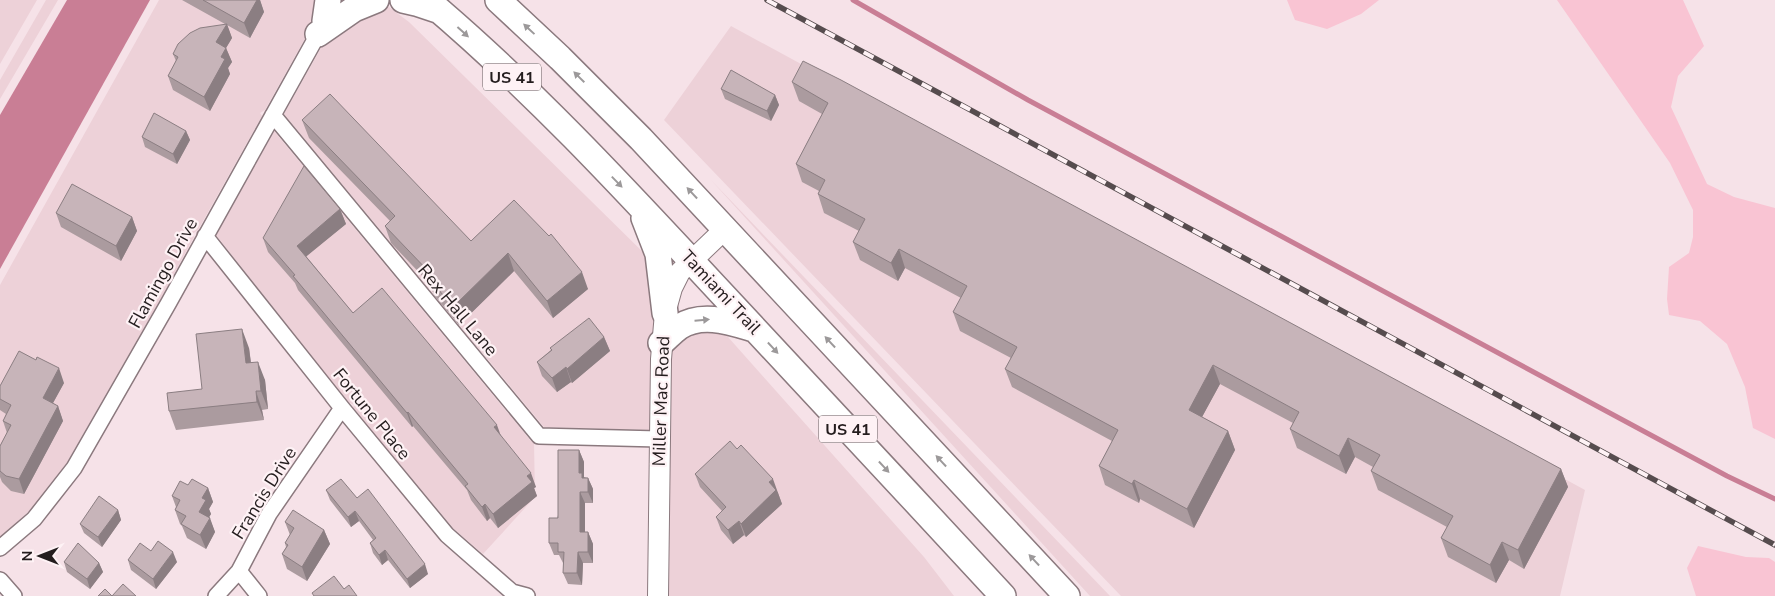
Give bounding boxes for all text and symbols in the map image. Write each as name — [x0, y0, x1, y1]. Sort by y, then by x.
one-way arrow — [523, 23, 535, 35]
one-way arrow — [457, 26, 469, 38]
road number: US 41 — [483, 64, 541, 90]
one-way arrow — [573, 71, 585, 83]
one-way arrow — [610, 175, 622, 187]
one-way arrow — [686, 188, 698, 200]
street label: Flamingo Drive — [123, 214, 203, 332]
street label: Tamiami Trail — [676, 245, 767, 340]
street label: Rex Hall Lane — [412, 259, 504, 361]
one-way arrow — [694, 316, 710, 324]
street label: Miller Mac Road — [647, 335, 675, 467]
one-way arrow — [824, 336, 836, 348]
one-way arrow — [767, 342, 779, 354]
street label: Fortune Place — [328, 363, 416, 465]
road number: US 41 — [819, 416, 877, 442]
street label: Francis Drive — [226, 442, 302, 544]
one-way arrow — [935, 455, 947, 467]
one-way arrow — [878, 461, 889, 474]
north arrow — [15, 531, 65, 581]
text: N — [18, 551, 37, 561]
one-way arrow — [1028, 555, 1040, 567]

